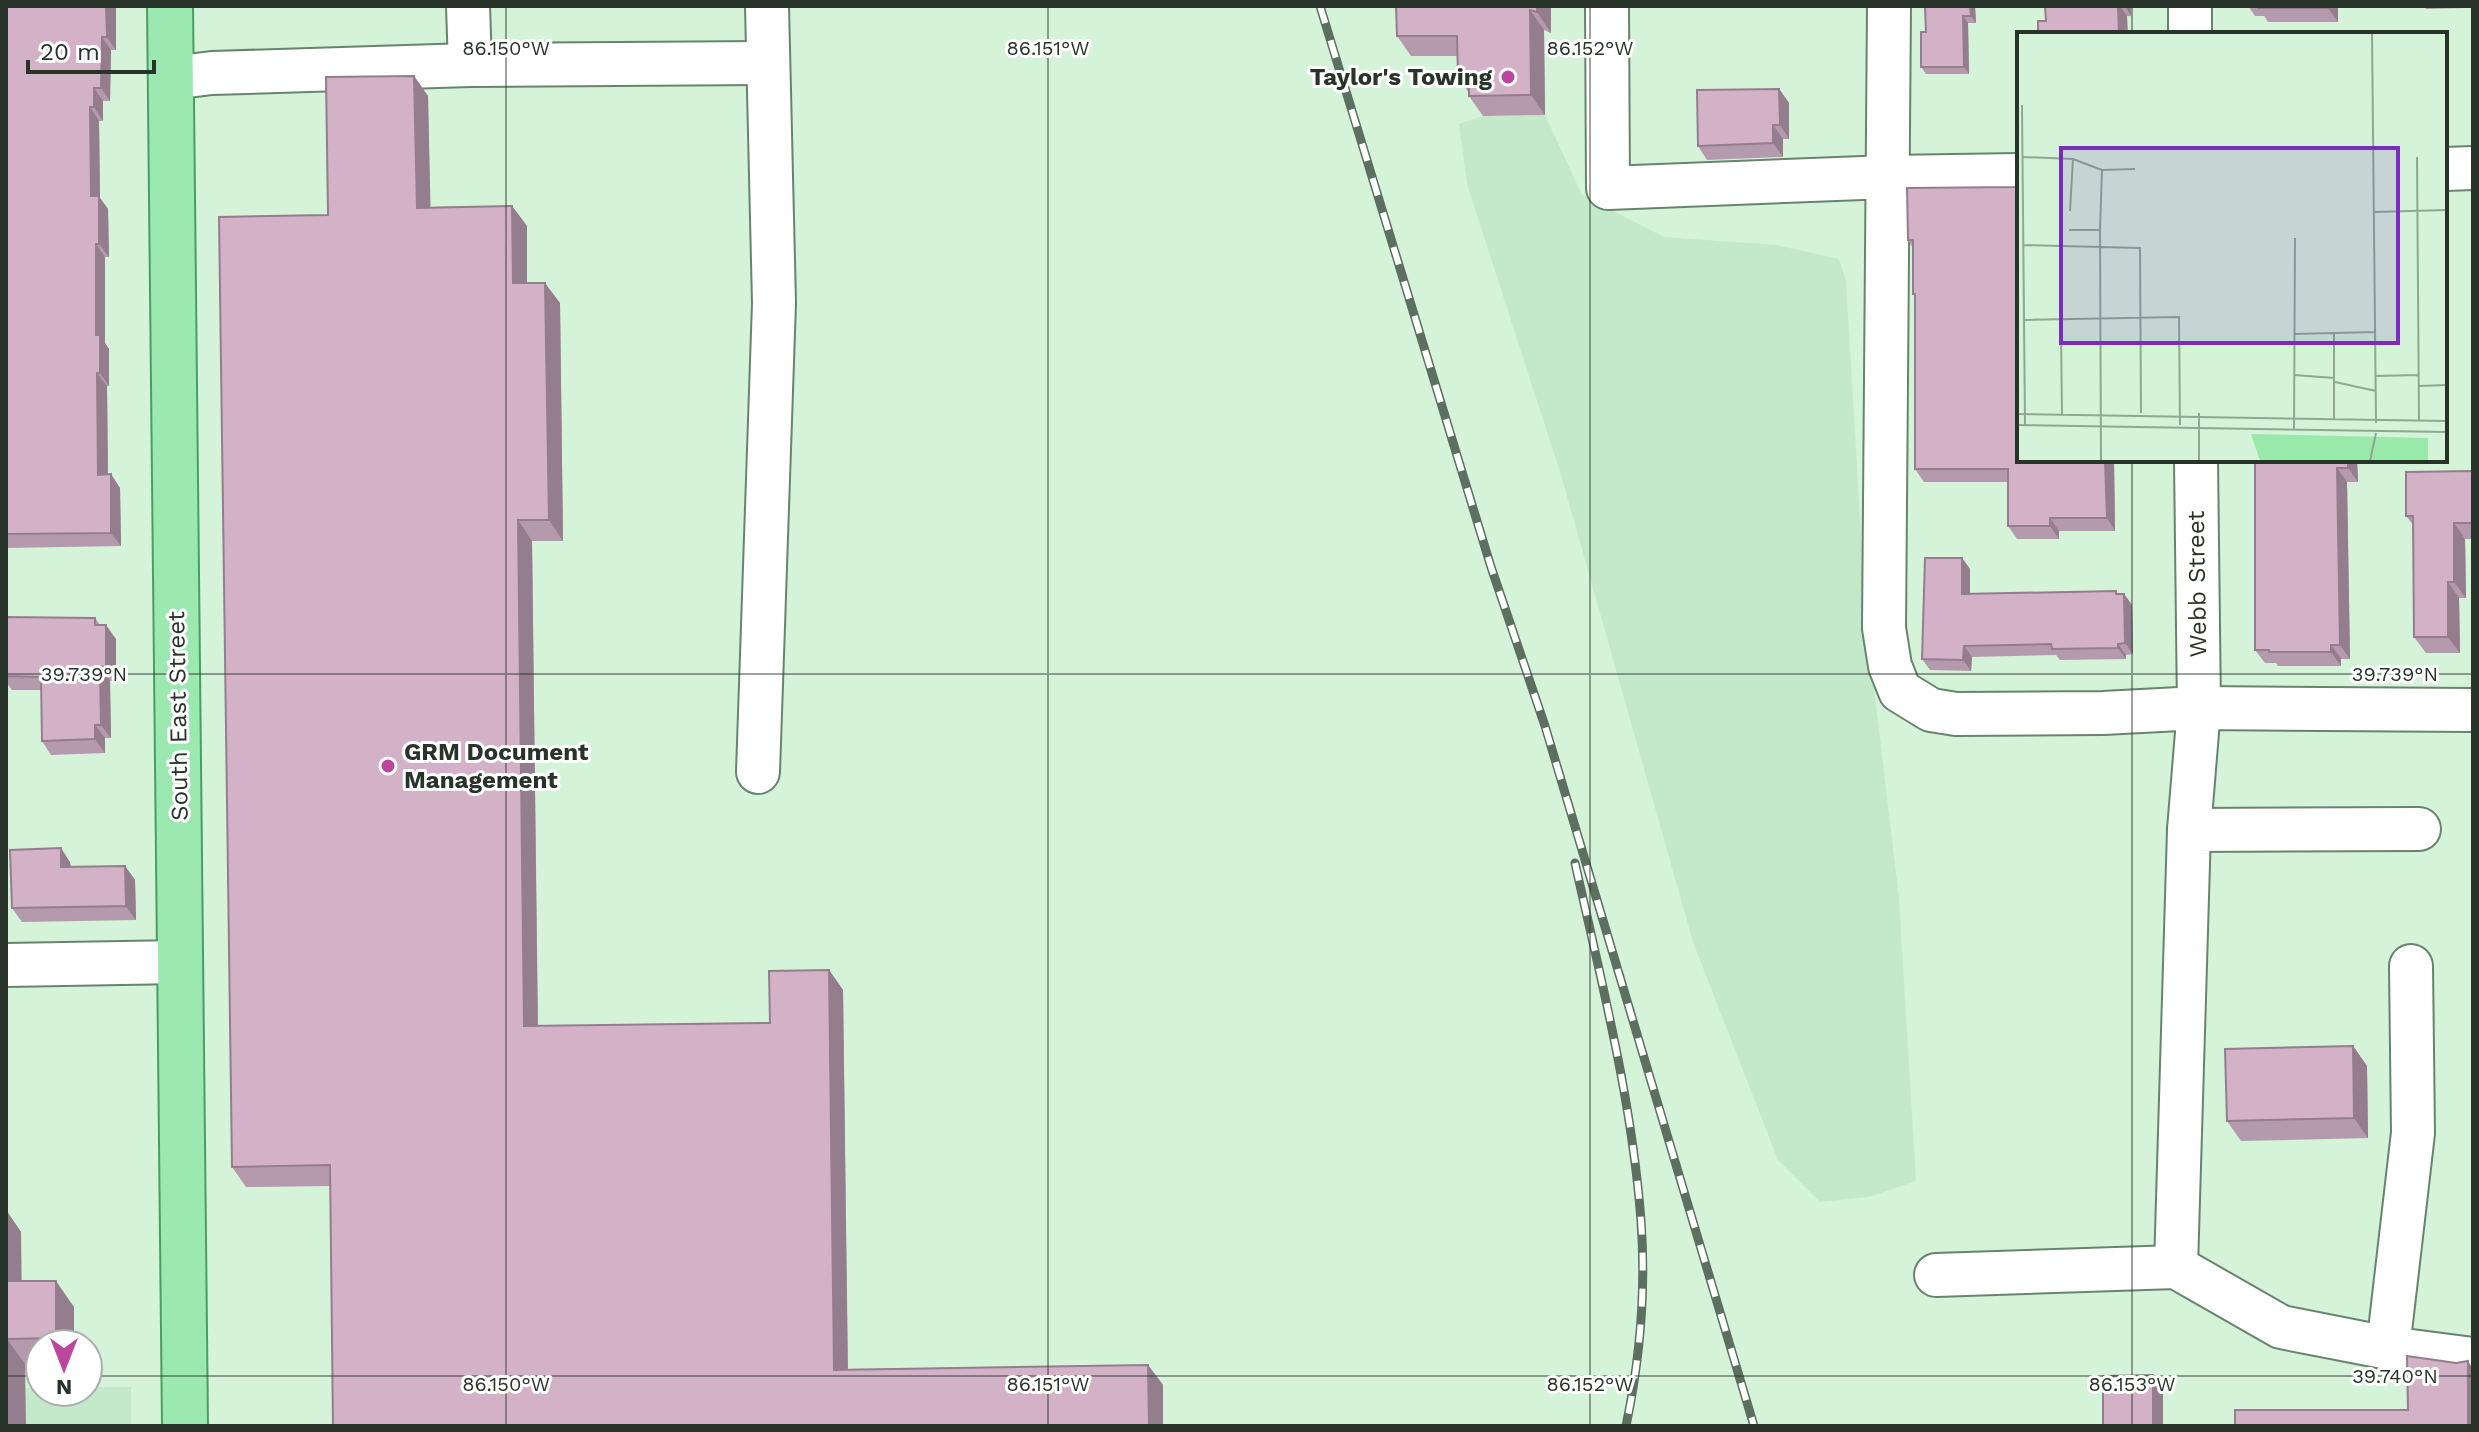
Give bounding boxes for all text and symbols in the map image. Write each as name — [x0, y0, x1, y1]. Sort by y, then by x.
scale bar — [28, 24, 154, 74]
inset map — [2017, 32, 2447, 462]
text: 86.150°W — [462, 36, 550, 60]
text: 86.151°W — [1006, 36, 1090, 60]
text: 86.152°W — [1547, 36, 1633, 60]
text: 20 m — [40, 38, 100, 66]
place label: Taylor's Towing — [1310, 63, 1493, 91]
marker: Taylor's Towing — [1499, 68, 1517, 86]
street label: Webb Street — [2182, 510, 2212, 658]
street label: South East Street — [162, 611, 194, 821]
text: 39.739°N — [41, 662, 127, 686]
text: 39.739°N — [2352, 662, 2438, 686]
place label: GRM Document Management — [404, 738, 589, 794]
marker: GRM Document Management — [379, 757, 397, 775]
north arrow — [24, 1328, 104, 1408]
text: 39.740°N — [2352, 1364, 2438, 1388]
text: 86.150°W — [462, 1372, 550, 1396]
text: 86.151°W — [1006, 1372, 1090, 1396]
text: 86.152°W — [1547, 1372, 1633, 1396]
text: 86.153°W — [2089, 1372, 2175, 1396]
text: N — [56, 1375, 72, 1400]

